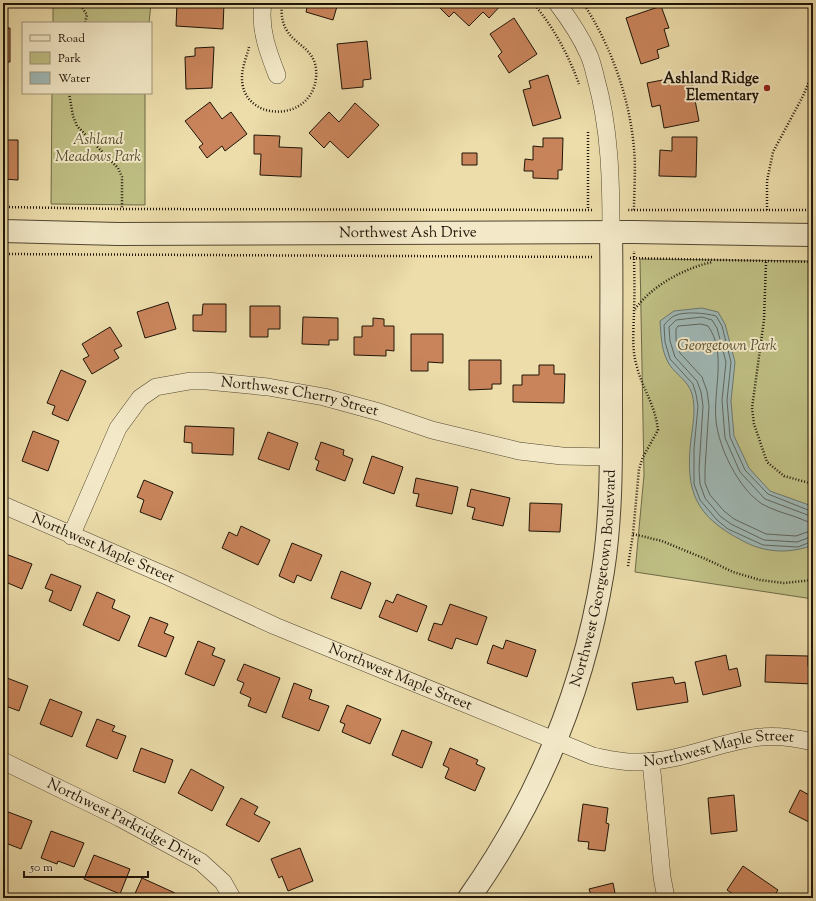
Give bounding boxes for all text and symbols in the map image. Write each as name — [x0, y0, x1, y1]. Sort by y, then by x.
legend — [22, 22, 152, 94]
text: Road — [58, 30, 85, 48]
text: Park — [58, 50, 81, 68]
place label: Ashland Ridge Elementary — [663, 69, 760, 107]
text: Water — [58, 70, 91, 88]
marker: Ashland Ridge Elementary — [762, 83, 772, 93]
park label: Ashland Meadows Park — [55, 130, 141, 168]
street label: Northwest Ash Drive — [339, 222, 477, 244]
park label: Georgetown Park — [677, 336, 777, 357]
street label: Northwest Cherry Street — [220, 372, 381, 422]
street label: Northwest Georgetown Boulevard — [565, 469, 621, 690]
street label: Northwest Maple Street — [28, 508, 178, 589]
street label: Northwest Maple Street — [325, 638, 475, 716]
street label: Northwest Maple Street — [643, 726, 795, 773]
street label: Northwest Parkridge Drive — [44, 774, 206, 871]
scale bar — [24, 853, 148, 879]
text: 50 m — [29, 859, 53, 877]

